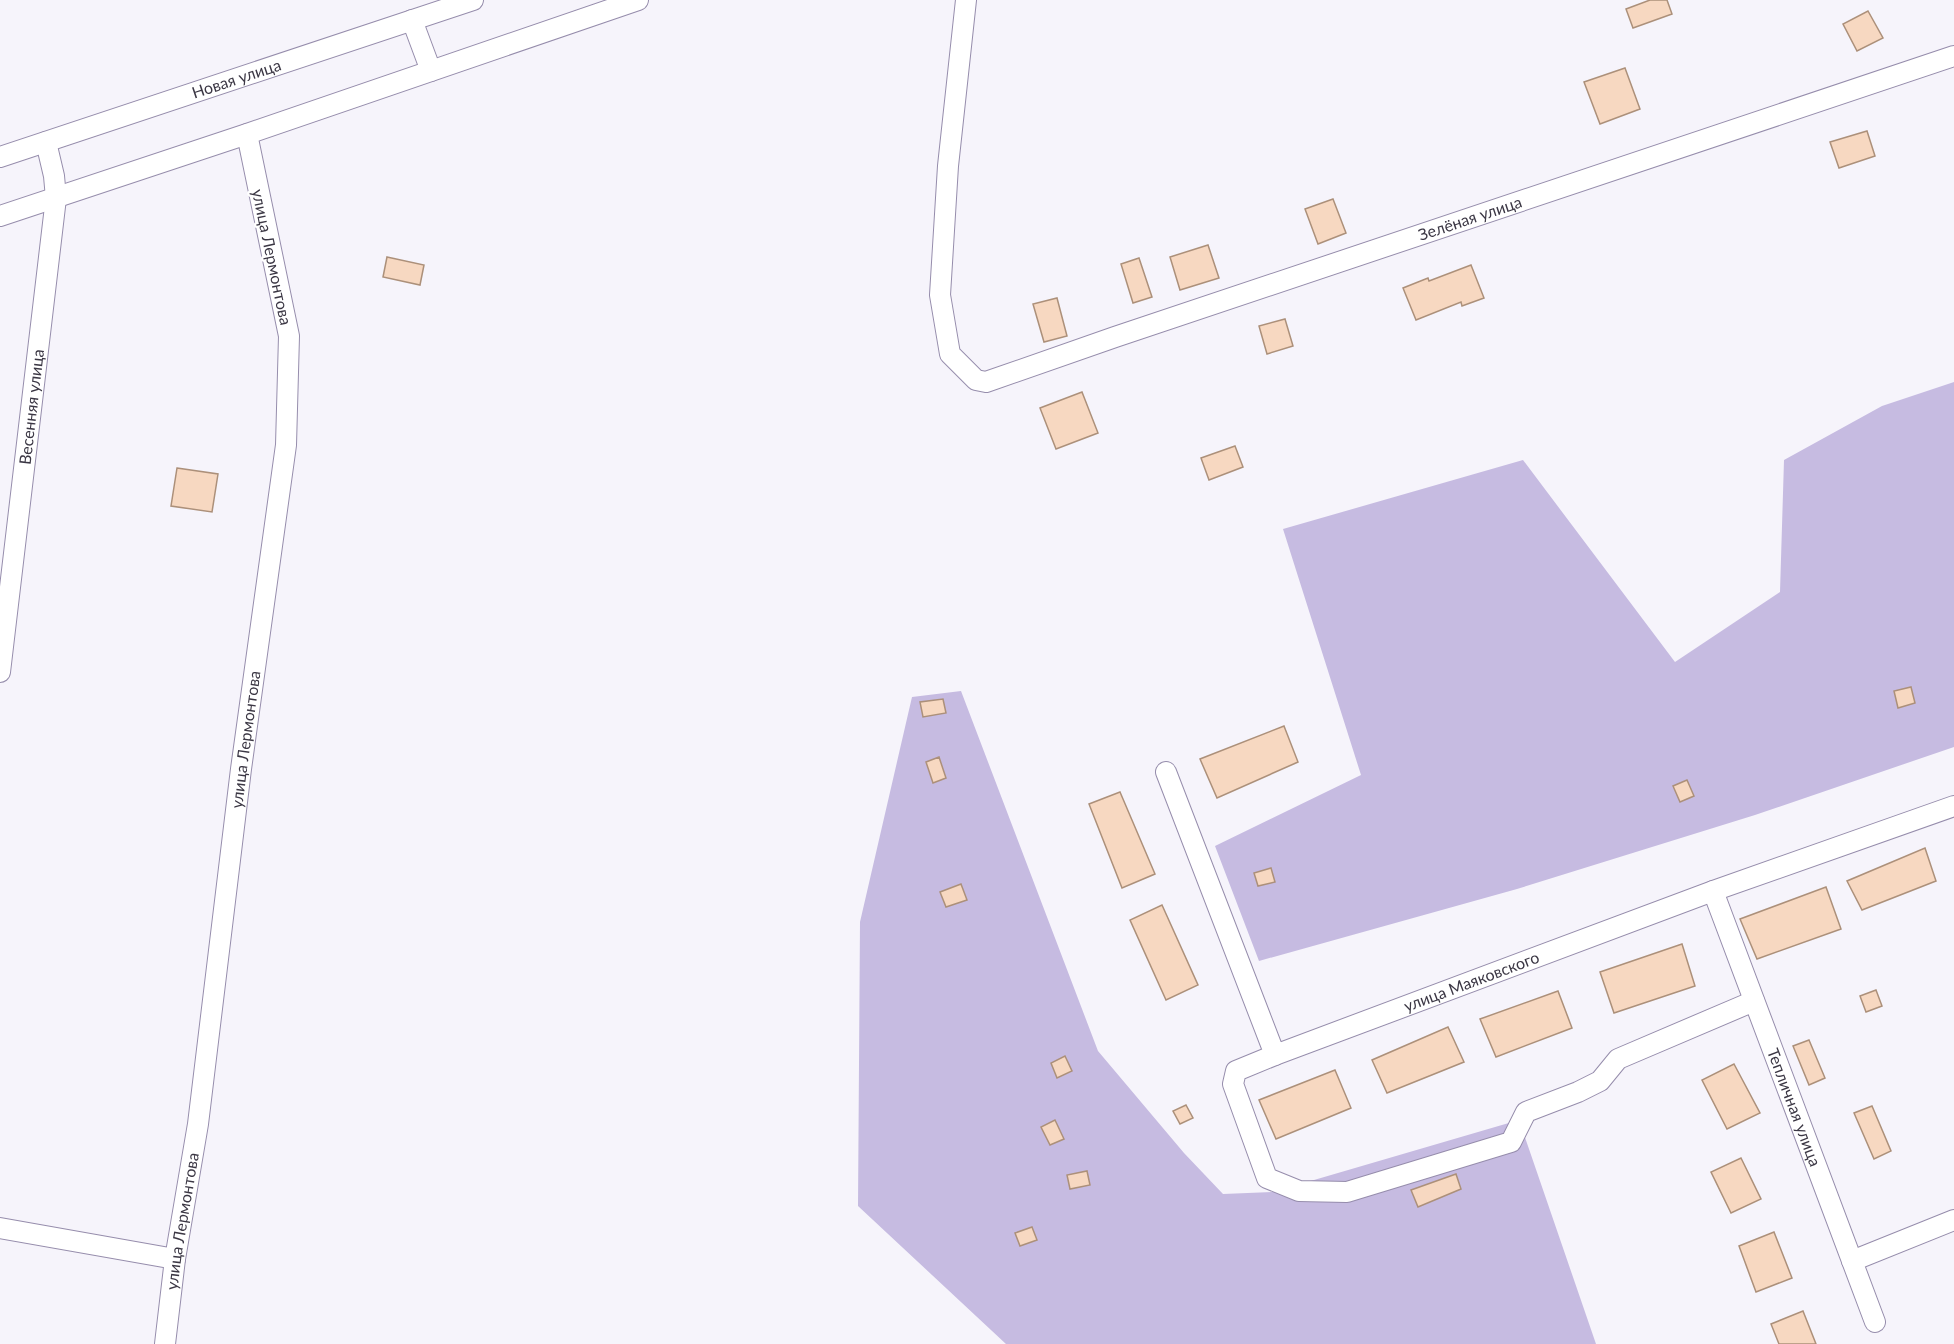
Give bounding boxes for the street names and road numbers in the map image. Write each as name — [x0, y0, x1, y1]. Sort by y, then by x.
street label: Новая улица — [189, 54, 283, 102]
street label: улица Лермонтова — [249, 187, 296, 327]
street label: Зелёная улица — [1416, 191, 1524, 244]
street label: Весенняя улица — [15, 348, 47, 466]
street label: улица Лермонтова — [226, 669, 264, 809]
street label: улица Маяковского — [1401, 947, 1542, 1015]
street label: Тепличная улица — [1764, 1045, 1826, 1169]
street label: улица Лермонтова — [161, 1151, 202, 1291]

